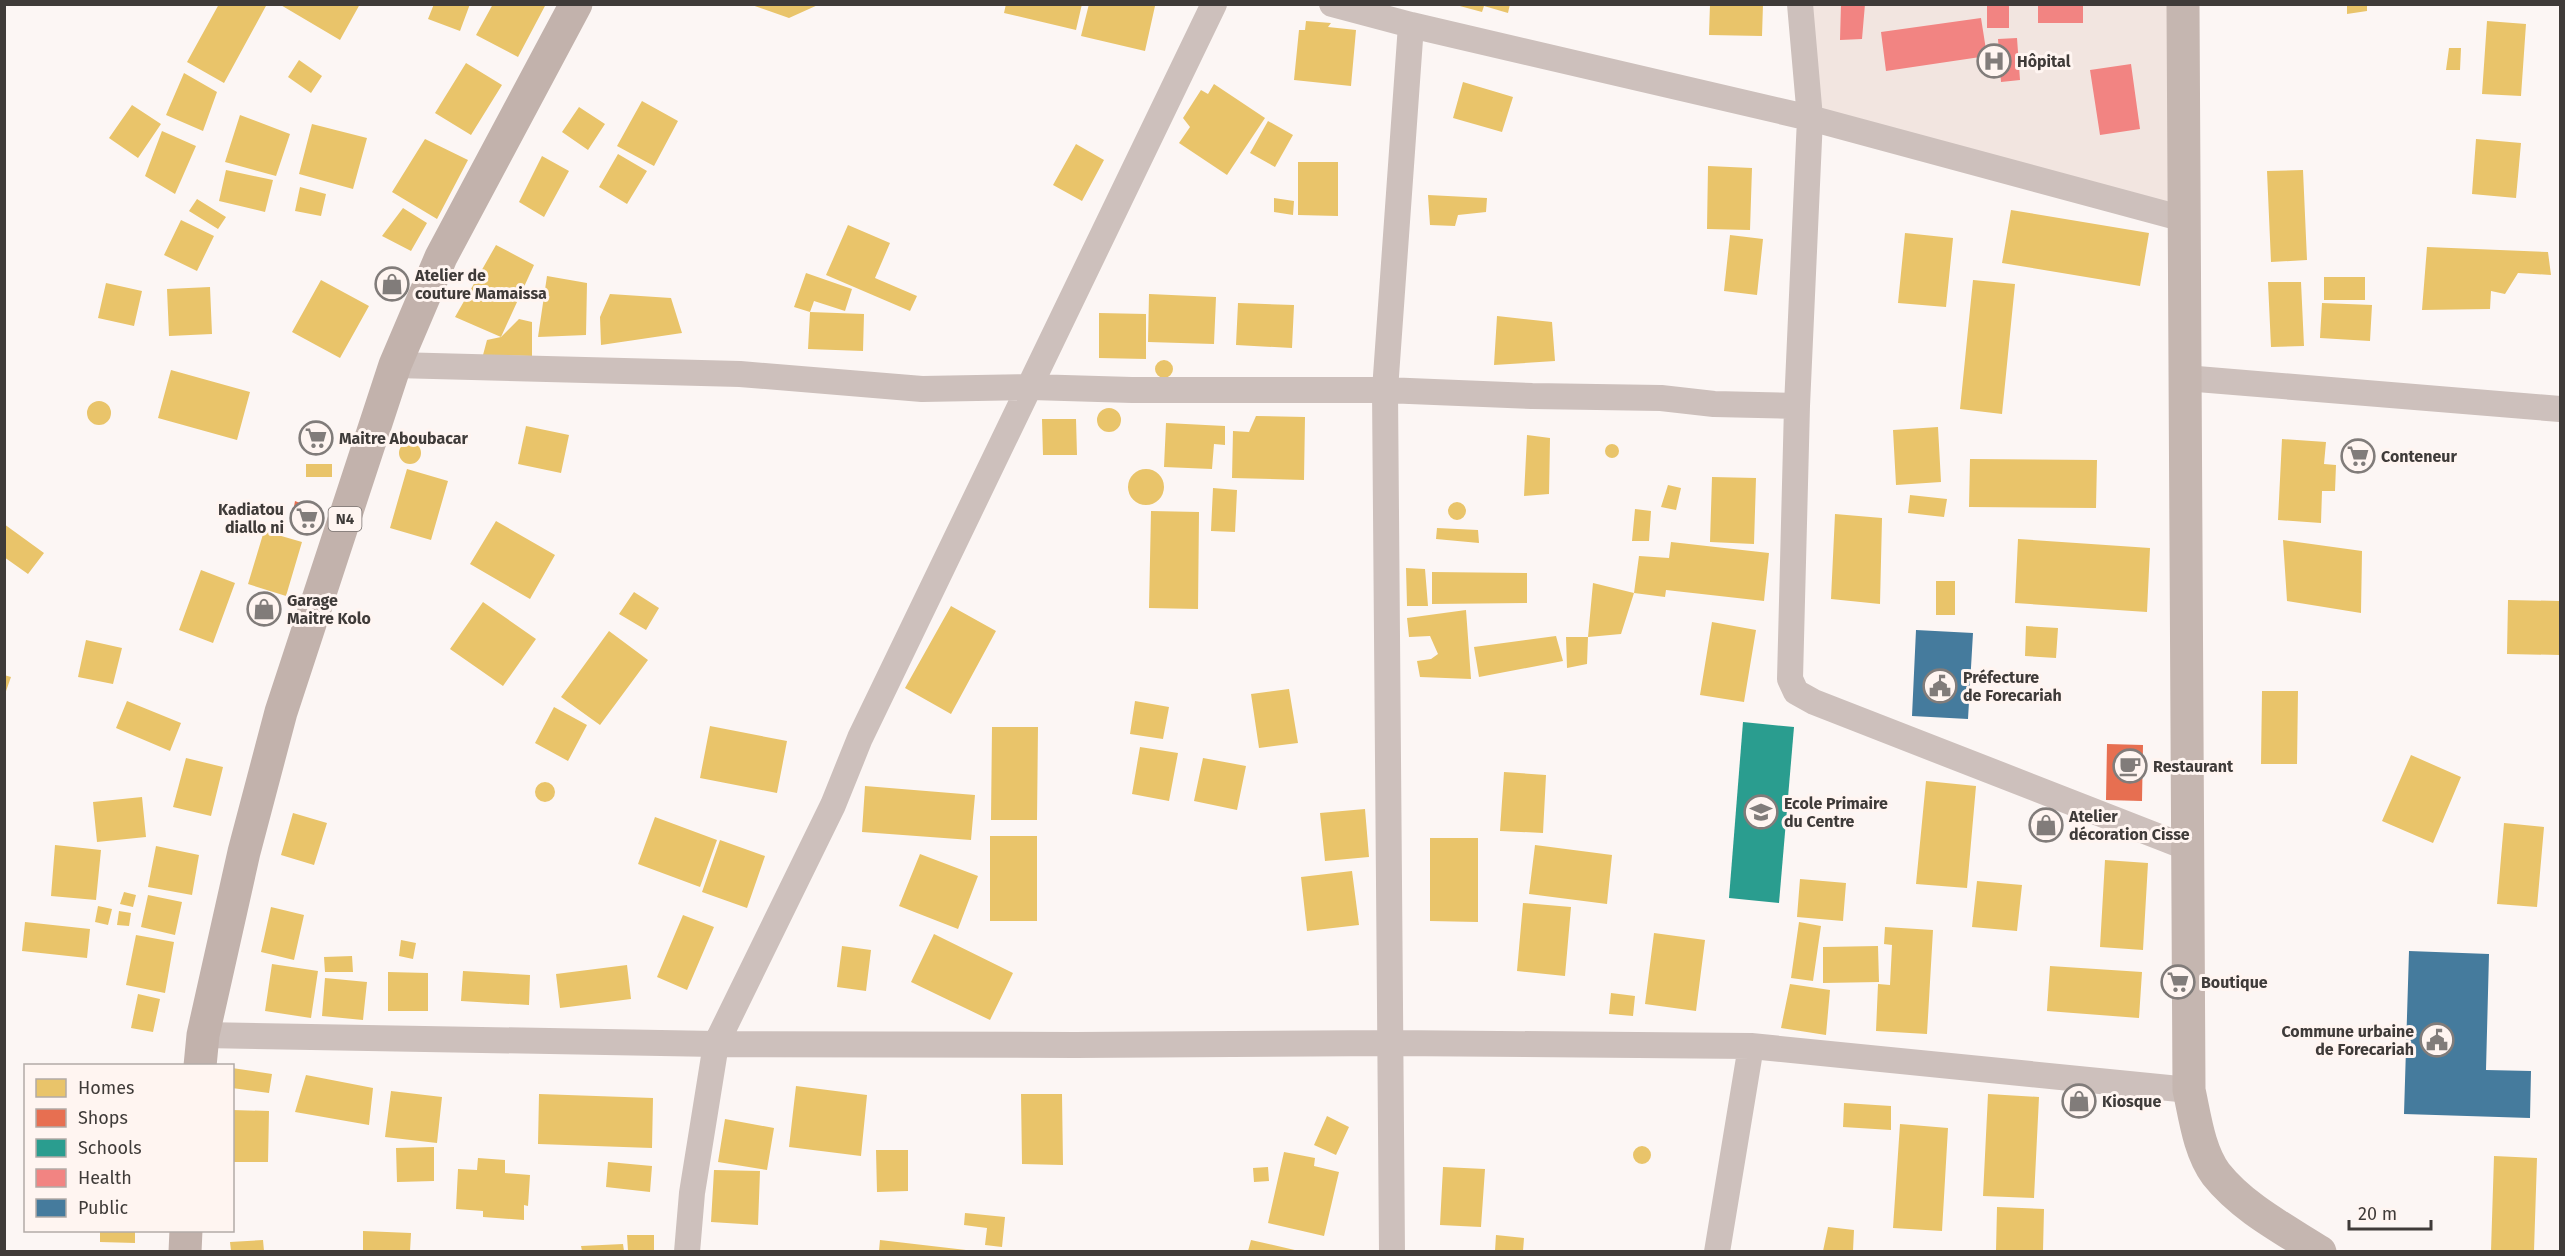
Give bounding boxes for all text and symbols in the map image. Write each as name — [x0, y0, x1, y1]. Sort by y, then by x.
hospital icon: Hôpital — [1976, 43, 2012, 79]
place label: Hôpital — [2017, 52, 2071, 71]
shop icon: Atelier de couture Mamaissa — [374, 266, 410, 302]
place label: Atelier de couture Mamaissa — [414, 266, 547, 303]
supermarket icon: Maitre Aboubacar — [298, 420, 334, 456]
place label: Maitre Aboubacar — [339, 429, 469, 448]
supermarket icon: Conteneur — [2340, 438, 2376, 474]
place label: Conteneur — [2381, 447, 2457, 466]
place label: Kadiatou diallo ni — [218, 500, 284, 537]
supermarket icon: Kadiatou diallo ni — [289, 500, 325, 536]
road number: N4 — [328, 507, 362, 531]
shop icon: Garage Maitre Kolo — [246, 591, 282, 627]
place label: Garage Maitre Kolo — [287, 591, 371, 628]
public building icon: Préfecture de Forecariah — [1922, 668, 1958, 704]
place label: Préfecture de Forecariah — [1963, 668, 2062, 705]
cafe icon: Restaurant — [2112, 748, 2148, 784]
place label: Restaurant — [2153, 757, 2234, 776]
school or university icon: Ecole Primaire du Centre — [1743, 794, 1779, 830]
place label: Ecole Primaire du Centre — [1784, 794, 1888, 831]
shop icon: Atelier décoration Cisse — [2028, 807, 2064, 843]
place label: Atelier décoration Cisse — [2068, 807, 2190, 844]
supermarket icon: Boutique — [2160, 964, 2196, 1000]
place label: Boutique — [2201, 973, 2268, 992]
place label: Commune urbaine de Forecariah — [2281, 1022, 2414, 1059]
public building icon: Commune urbaine de Forecariah — [2419, 1022, 2455, 1058]
legend — [24, 1064, 234, 1232]
text: Homes — [78, 1077, 134, 1099]
shop icon: Kiosque — [2061, 1083, 2097, 1119]
place label: Kiosque — [2102, 1092, 2161, 1111]
text: Shops — [78, 1107, 128, 1129]
text: Schools — [78, 1137, 142, 1159]
text: Health — [78, 1167, 132, 1189]
scale bar — [2349, 1193, 2432, 1231]
text: Public — [78, 1197, 128, 1219]
text: 20 m — [2358, 1203, 2397, 1225]

